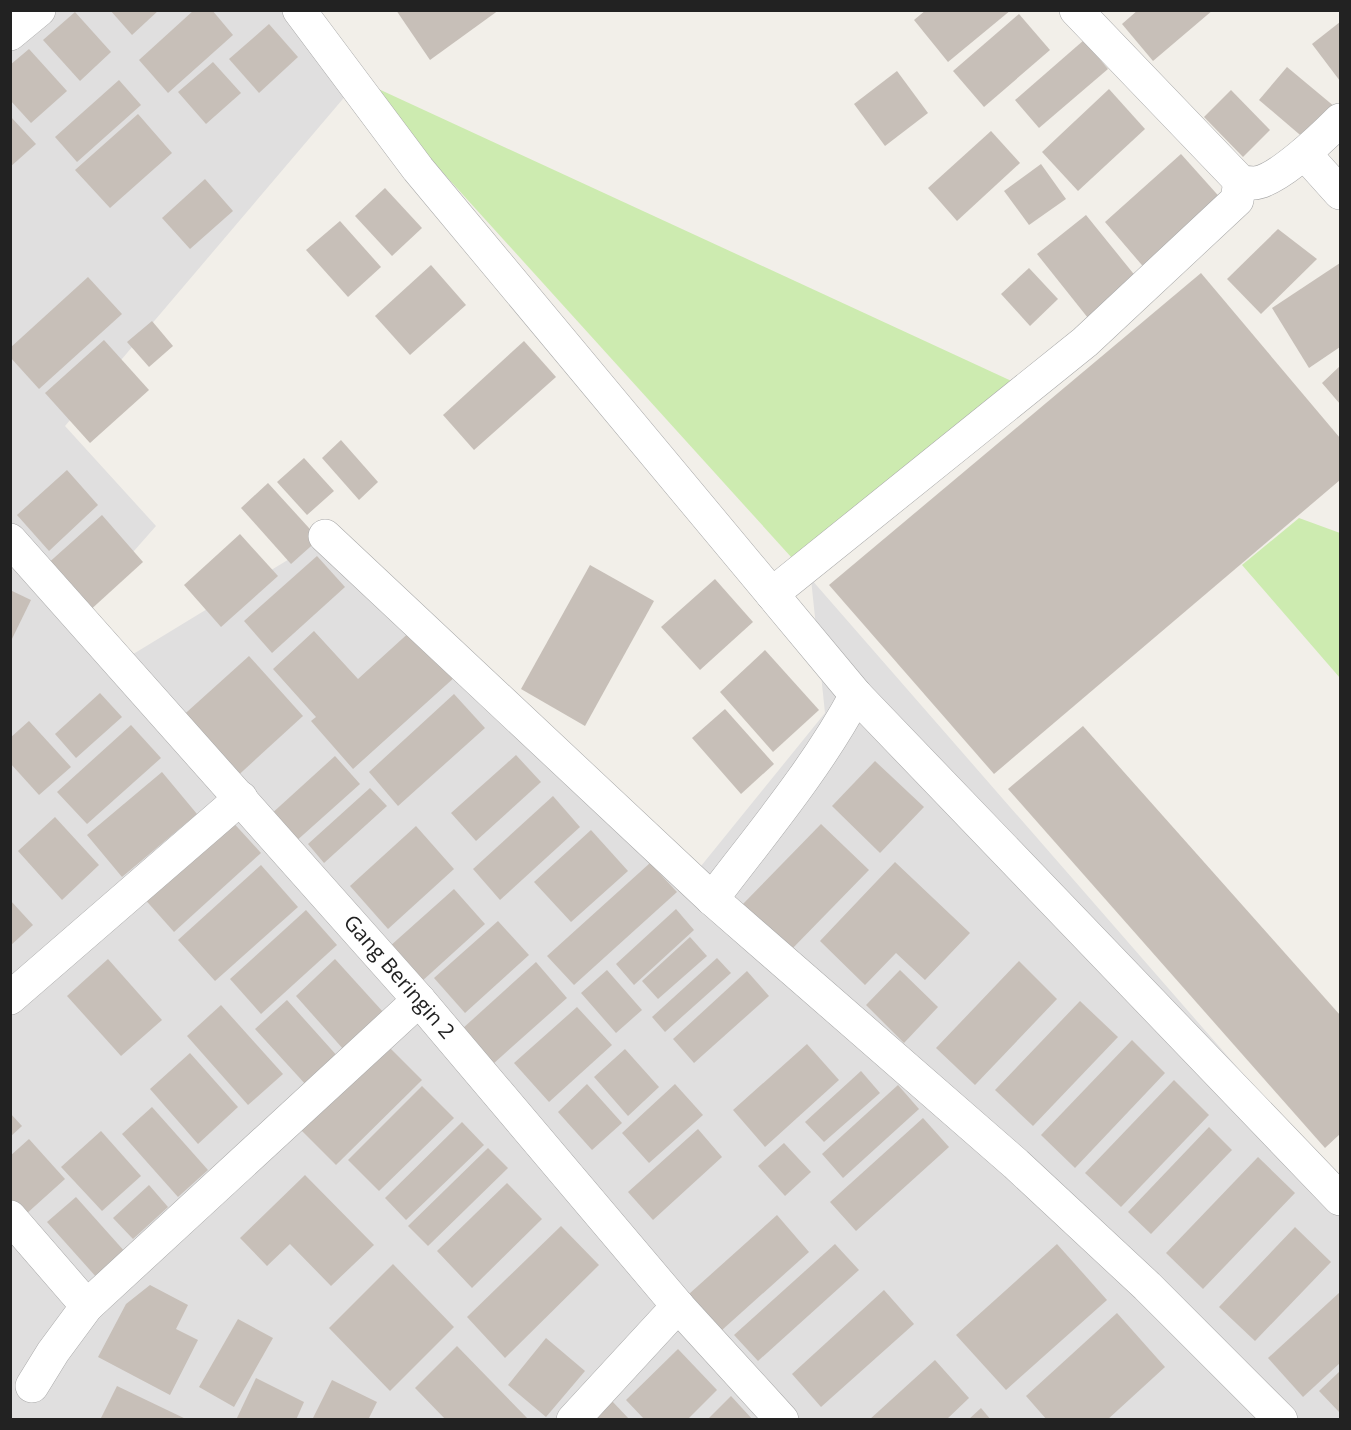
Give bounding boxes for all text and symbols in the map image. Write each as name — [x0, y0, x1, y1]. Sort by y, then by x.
street label: Gang Beringin 2 — [338, 908, 461, 1044]

